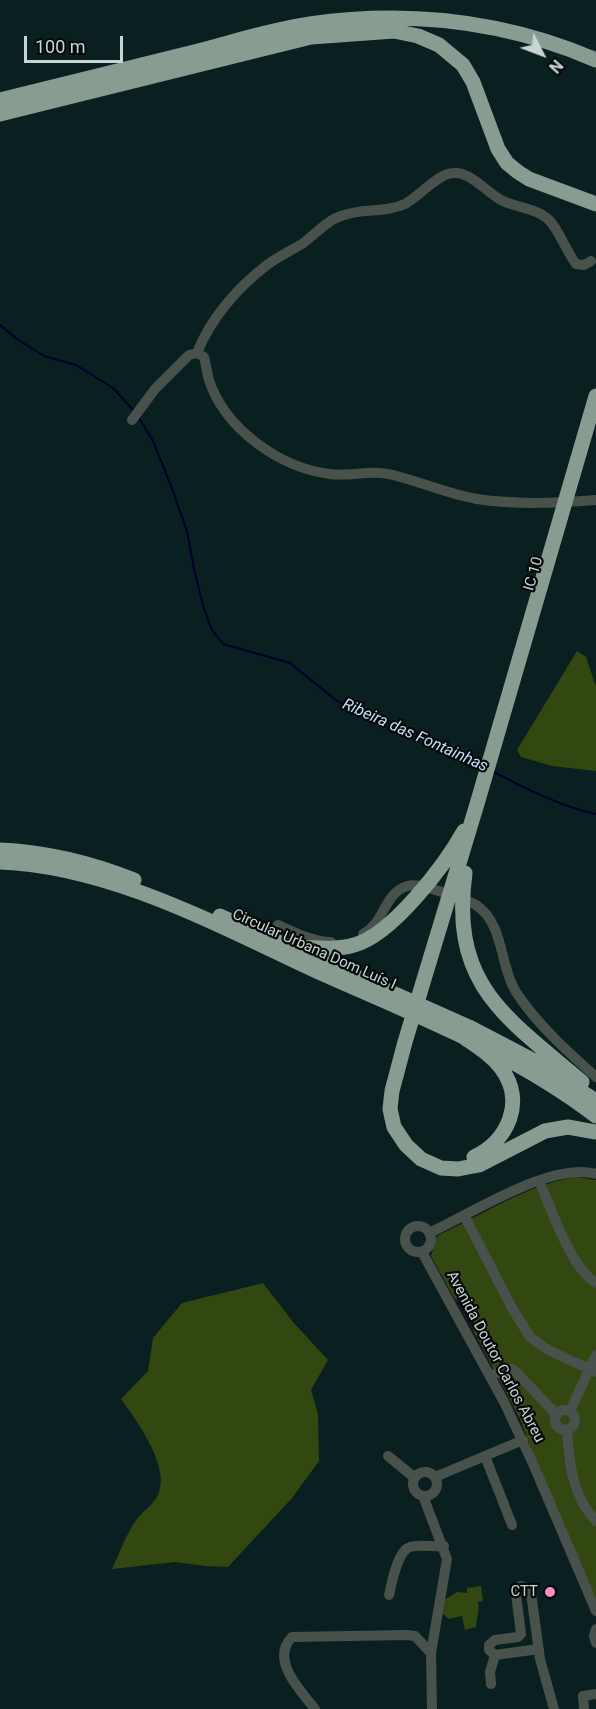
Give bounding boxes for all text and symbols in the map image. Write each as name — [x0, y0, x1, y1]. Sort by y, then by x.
scale bar — [27, 24, 126, 62]
north arrow — [512, 24, 572, 84]
text: 100 m — [35, 36, 86, 57]
text: N — [545, 56, 567, 77]
street label: IC 10 — [521, 555, 547, 593]
water label: Ribeira das Fontainhas — [339, 695, 491, 777]
street label: Circular Urbana Dom Luís I — [229, 906, 399, 994]
street label: Avenida Doutor Carlos Abreu — [442, 1268, 548, 1446]
place label: CTT — [510, 1583, 538, 1601]
marker: CTT — [543, 1585, 557, 1599]

